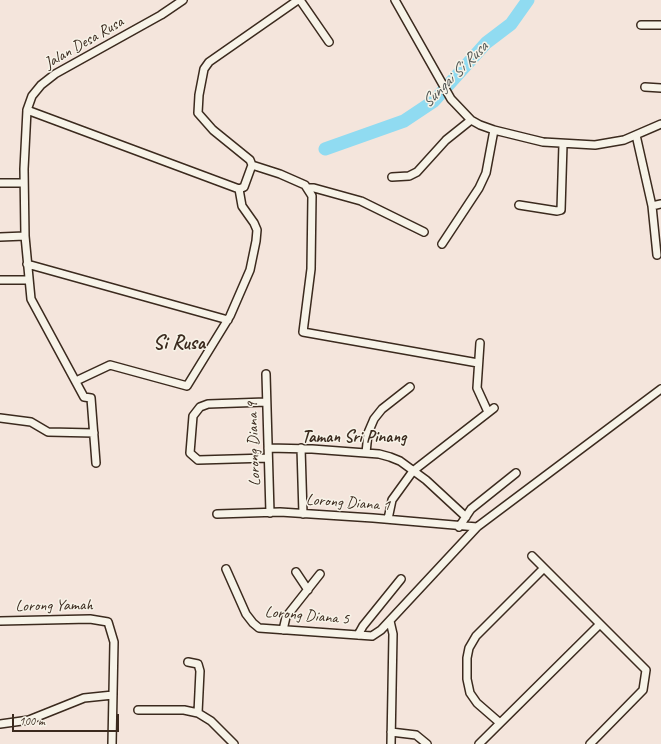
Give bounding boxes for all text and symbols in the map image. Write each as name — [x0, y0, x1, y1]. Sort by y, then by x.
street label: Jalan Desa Rusa — [41, 13, 127, 73]
water label: Sungai Si Rusa — [418, 38, 492, 112]
district label: Si Rusa — [153, 332, 205, 356]
street label: Lorong Diana 9 — [243, 402, 265, 486]
district label: Taman Sri Pinang — [302, 428, 406, 448]
street label: Lorong Diana 1 — [305, 490, 391, 516]
street label: Lorong Yamah — [15, 596, 93, 616]
street label: Lorong Diana 5 — [264, 603, 350, 629]
scale bar — [14, 706, 121, 732]
text: 100 m — [19, 713, 45, 729]

